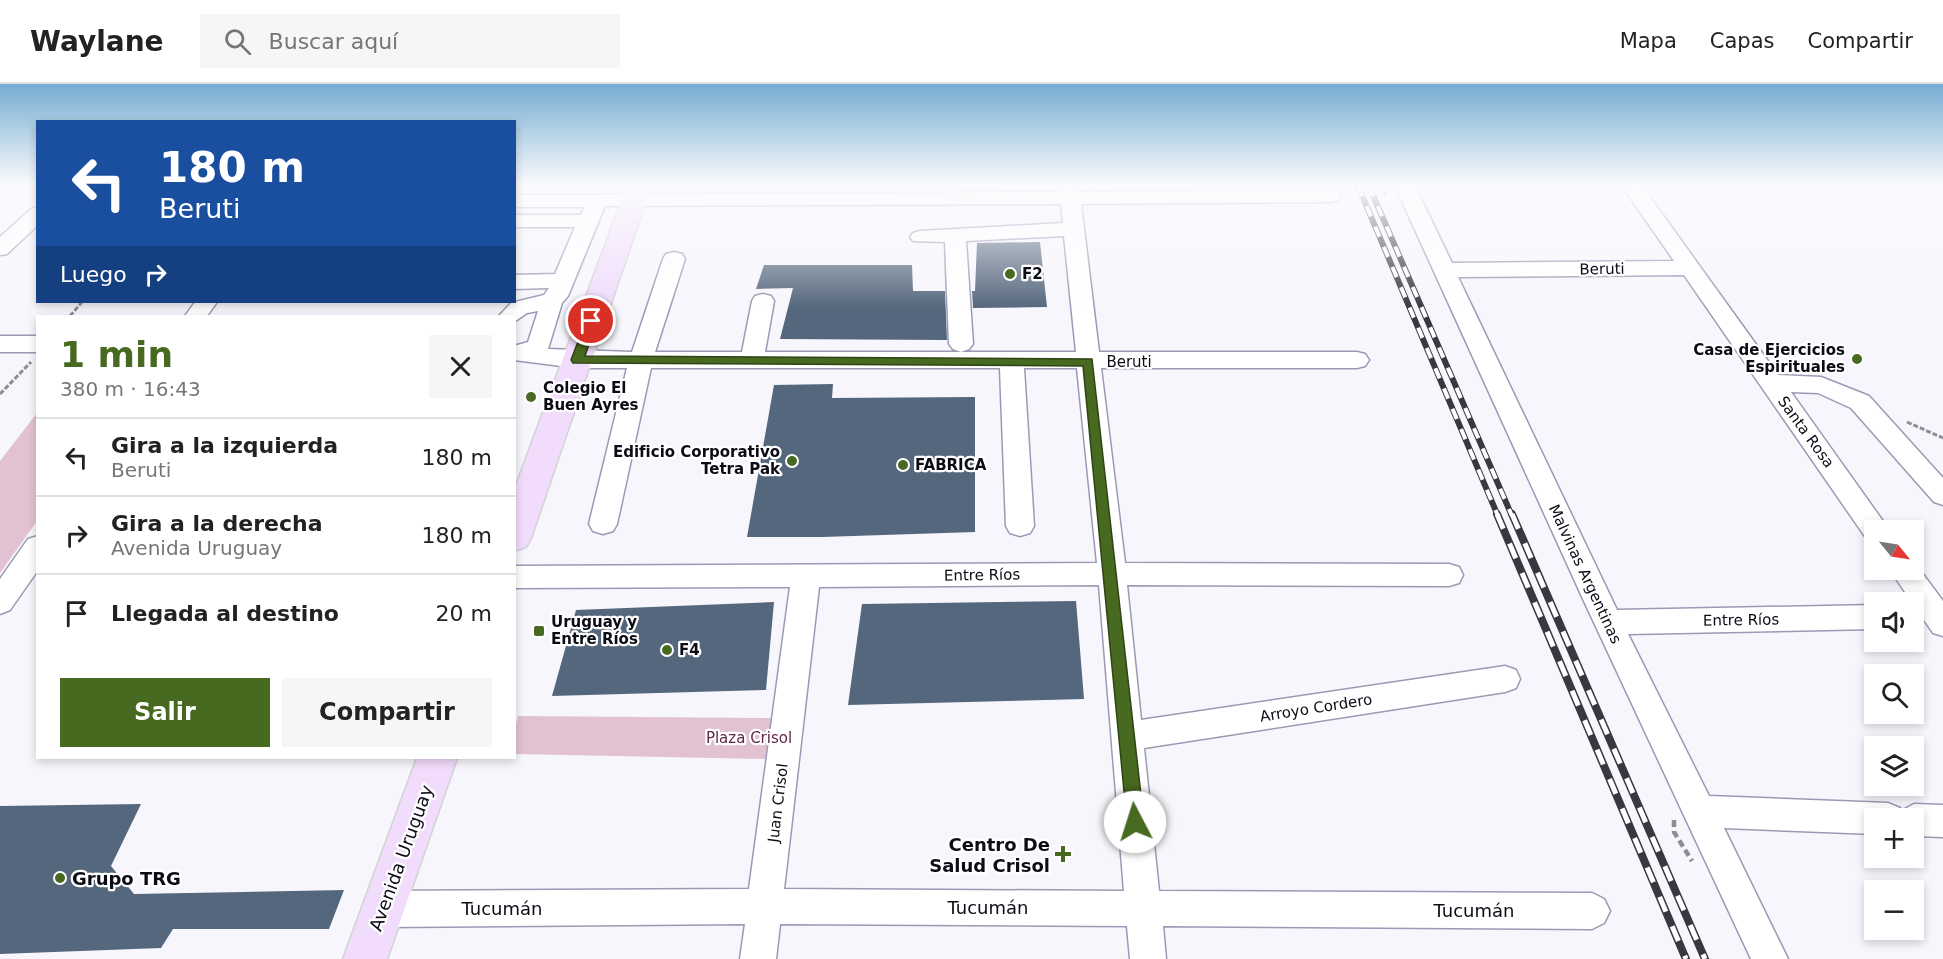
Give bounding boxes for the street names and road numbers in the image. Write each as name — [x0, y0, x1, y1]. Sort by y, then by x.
street label: Beruti — [1579, 260, 1625, 278]
street label: Beruti — [1106, 353, 1152, 371]
street label: Santa Rosa — [1774, 393, 1838, 471]
street label: Malvinas Argentinas — [1545, 501, 1625, 647]
street label: Entre Ríos — [944, 565, 1020, 585]
street label: Entre Ríos — [1703, 610, 1779, 630]
street label: Arroyo Cordero — [1259, 690, 1373, 726]
street label: Juan Crisol — [764, 763, 792, 844]
street label: Avenida Uruguay — [365, 782, 437, 934]
street label: Tucumán — [947, 897, 1028, 918]
street label: Tucumán — [461, 898, 542, 919]
street label: Tucumán — [1433, 900, 1514, 921]

